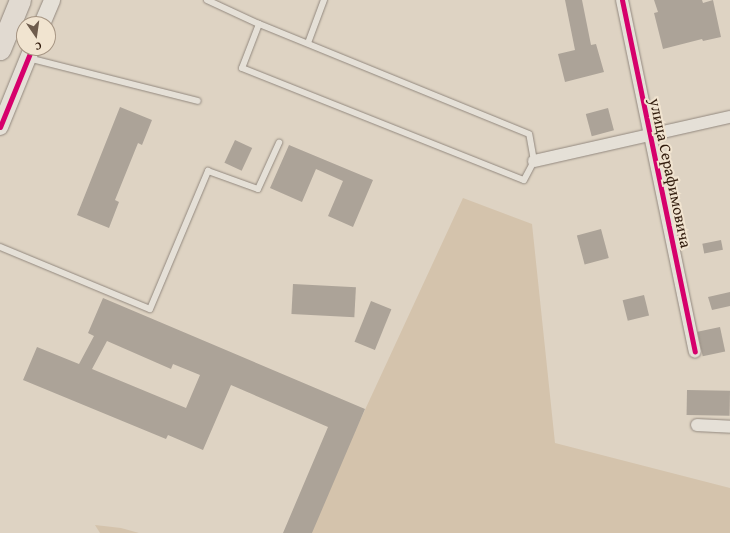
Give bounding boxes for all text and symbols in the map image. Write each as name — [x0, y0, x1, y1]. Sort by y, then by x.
north arrow — [16, 16, 56, 56]
text: С — [34, 38, 43, 55]
street label: улица Серафимовича — [646, 96, 696, 250]

